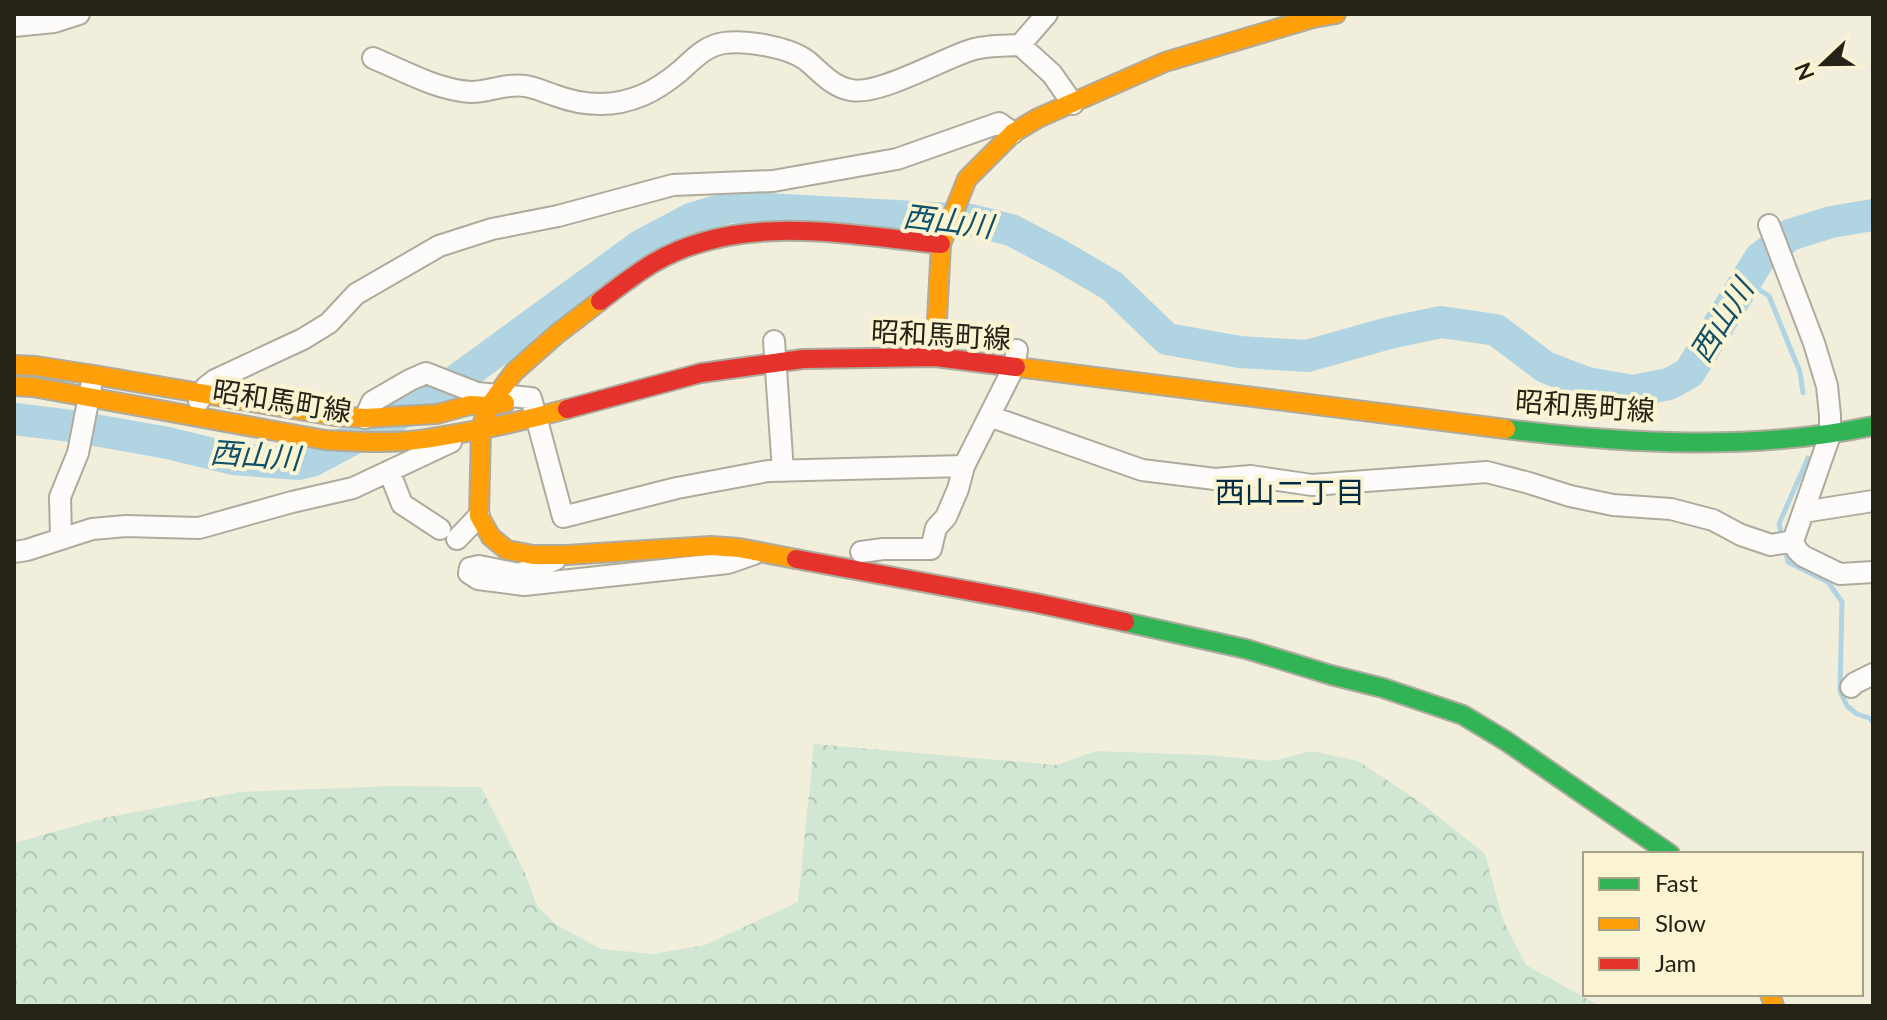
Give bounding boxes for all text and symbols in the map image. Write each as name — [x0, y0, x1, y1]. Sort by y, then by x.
north arrow — [1783, 24, 1863, 104]
text: N — [1788, 59, 1820, 85]
water label: 西山川 — [901, 197, 998, 244]
water label: 西山川 — [1681, 270, 1761, 368]
street label: 昭和馬町線 — [870, 313, 1012, 355]
street label: 昭和馬町線 — [210, 372, 354, 428]
street label: 昭和馬町線 — [1514, 383, 1656, 427]
water label: 西山川 — [209, 433, 304, 475]
district label: 西山二丁目 — [1215, 473, 1365, 509]
legend — [1583, 852, 1863, 996]
text: Fast — [1655, 868, 1698, 897]
text: Slow — [1655, 908, 1706, 937]
text: Jam — [1655, 948, 1696, 977]

